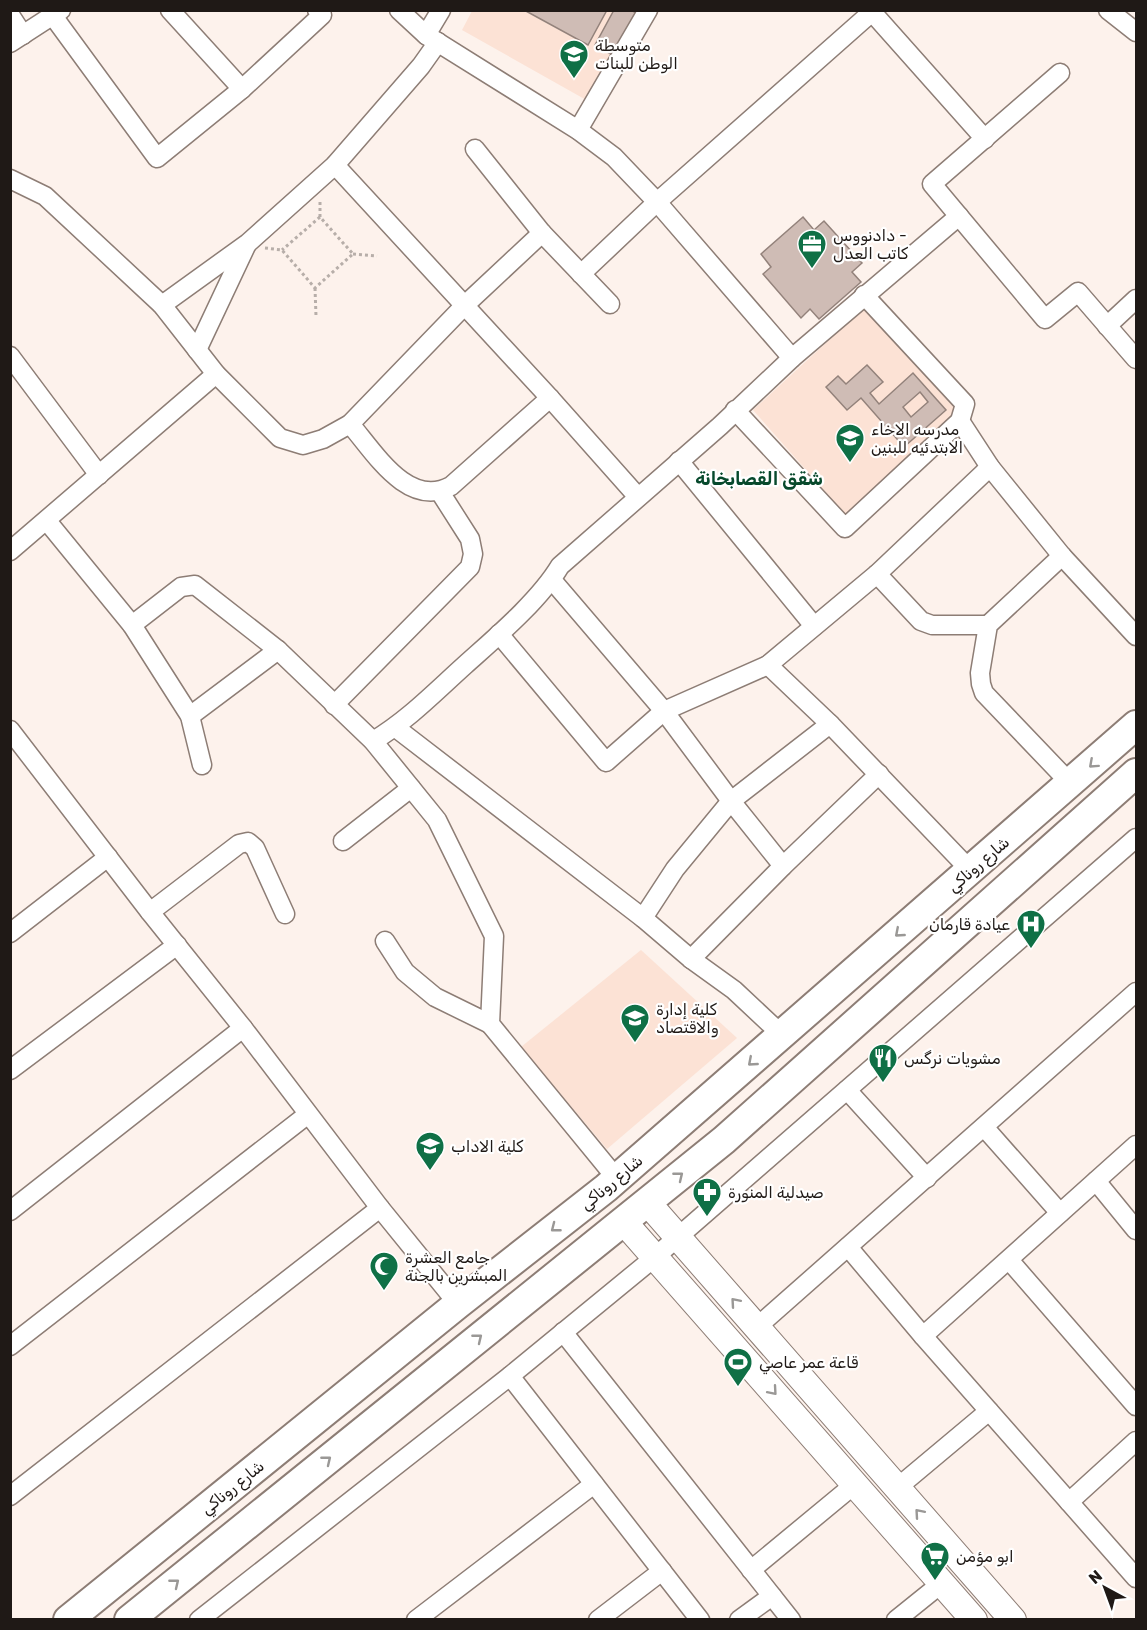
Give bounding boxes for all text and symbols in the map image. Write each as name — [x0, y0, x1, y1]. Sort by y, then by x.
place label: متوسطة الوطن للبنات — [595, 36, 678, 74]
school or university icon: متوسطة الوطن للبنات — [558, 38, 590, 80]
place label: دادنووس - کاتب العدل — [833, 226, 909, 263]
office icon: دادنووس - کاتب العدل — [796, 228, 828, 270]
place label: مدرسه الاخاء الابتدئيه للبنين — [871, 420, 963, 457]
school or university icon: مدرسه الاخاء الابتدئيه للبنين — [834, 422, 866, 464]
district label: شقق القصابخانة — [695, 468, 823, 490]
one-way arrow — [1089, 757, 1100, 768]
street label: شارع روناكي — [944, 832, 1015, 899]
hospital icon: عيادة قارمان — [1015, 908, 1047, 950]
place label: عيادة قارمان — [929, 915, 1010, 935]
one-way arrow — [894, 926, 905, 937]
place label: كلية إدارة والاقتصاد — [656, 1000, 719, 1038]
school or university icon: كلية إدارة والاقتصاد — [619, 1002, 651, 1044]
restaurant icon: مشويات نرگس — [867, 1042, 899, 1084]
place label: مشويات نرگس — [904, 1049, 1001, 1069]
one-way arrow — [747, 1054, 758, 1065]
school or university icon: كلية الاداب — [414, 1130, 446, 1172]
place label: كلية الاداب — [451, 1137, 524, 1156]
street label: شارع روناكي — [576, 1151, 648, 1216]
one-way arrow — [673, 1173, 684, 1184]
pharmacy icon: صيدلية المنورة — [691, 1176, 723, 1218]
place label: صيدلية المنورة — [728, 1183, 824, 1203]
one-way arrow — [550, 1221, 561, 1232]
place label: جامع العشرة المبشرين بالجنة — [405, 1248, 507, 1286]
mosque icon: جامع العشرة المبشرين بالجنة — [368, 1250, 400, 1292]
one-way arrow — [732, 1298, 743, 1309]
one-way arrow — [472, 1334, 483, 1345]
sports icon: قاعة عمر عاصي — [722, 1346, 754, 1388]
place label: قاعة عمر عاصي — [759, 1353, 859, 1375]
one-way arrow — [766, 1384, 777, 1395]
street label: شارع روناكي — [197, 1456, 270, 1521]
one-way arrow — [320, 1457, 331, 1468]
one-way arrow — [915, 1509, 926, 1519]
supermarket icon: ابو مؤمن — [919, 1540, 951, 1582]
place label: ابو مؤمن — [956, 1547, 1014, 1567]
north arrow — [1075, 1558, 1135, 1618]
text: N — [1085, 1566, 1106, 1588]
one-way arrow — [168, 1579, 179, 1590]

